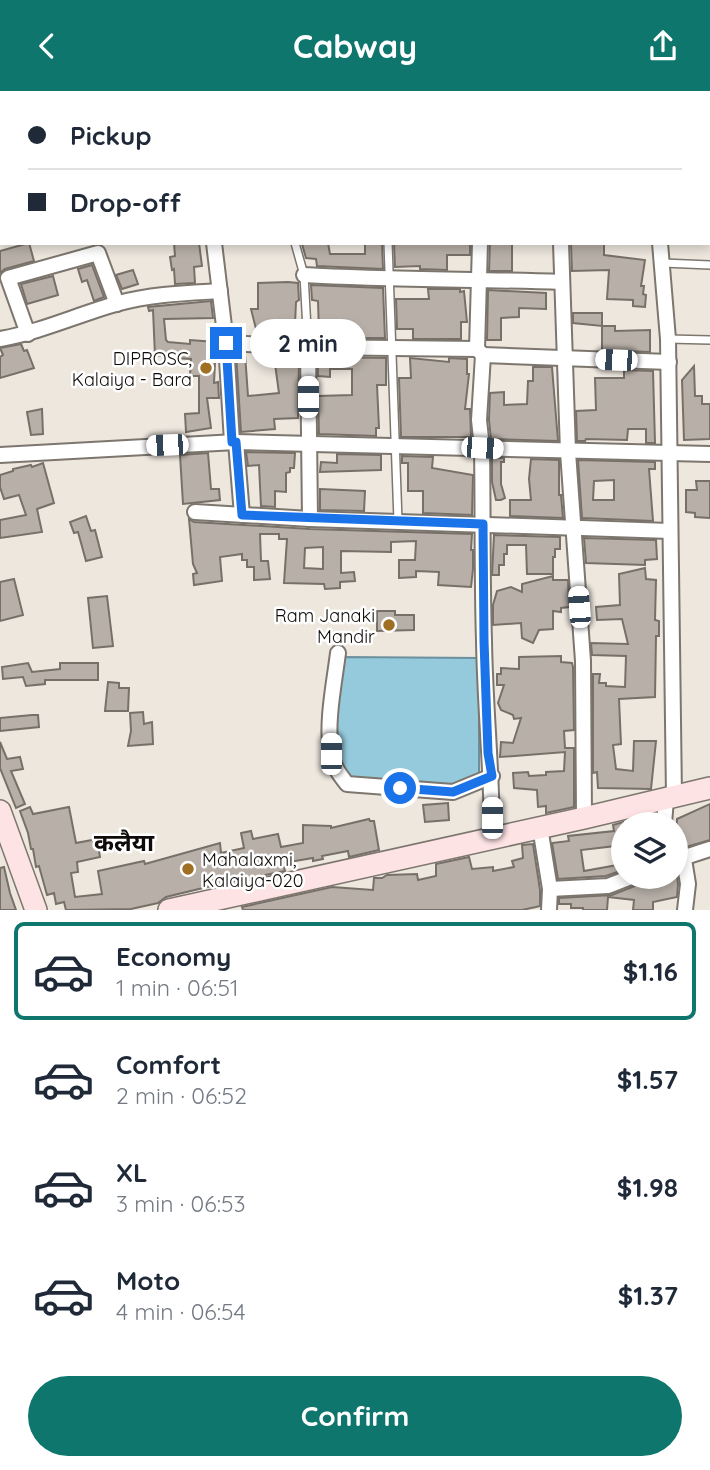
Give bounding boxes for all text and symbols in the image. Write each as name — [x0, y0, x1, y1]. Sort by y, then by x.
text: Cabway — [293, 26, 417, 66]
icon: back — [28, 27, 66, 65]
icon: share — [644, 27, 682, 65]
text: Pickup — [70, 119, 152, 152]
text: Drop-off — [70, 186, 181, 219]
callout: 2 min — [250, 319, 366, 367]
route end — [210, 327, 242, 359]
text: 2 min — [278, 329, 338, 358]
place label: DIPROSC, Kalaiya - Bara — [72, 347, 192, 391]
car — [595, 349, 638, 371]
marker: DIPROSC, Kalaiya - Bara — [198, 360, 214, 376]
car — [298, 376, 319, 418]
car — [146, 434, 189, 456]
car — [461, 436, 504, 460]
car — [568, 585, 591, 629]
place label: Ram Janaki Mandir — [275, 604, 375, 648]
marker: Ram Janaki Mandir — [381, 617, 397, 633]
car — [321, 733, 342, 775]
route start — [384, 772, 416, 804]
car — [482, 797, 503, 839]
map controls — [611, 812, 688, 889]
button: layers — [611, 812, 688, 889]
district label: कलैया — [94, 827, 155, 857]
place label: Mahalaxmi, Kalaiya-020 — [202, 848, 304, 892]
marker: Mahalaxmi, Kalaiya-020 — [180, 861, 196, 877]
icon: car — [32, 940, 95, 1003]
text: Economy — [116, 940, 231, 973]
text: $1.16 — [623, 955, 678, 988]
text: 1 min · 06:51 — [116, 973, 238, 1002]
icon: car — [32, 1048, 95, 1111]
text: Comfort — [116, 1048, 221, 1081]
text: $1.57 — [617, 1063, 678, 1096]
text: 2 min · 06:52 — [116, 1081, 247, 1110]
icon: car — [32, 1156, 95, 1219]
text: XL — [116, 1156, 148, 1189]
text: $1.98 — [617, 1171, 678, 1204]
text: 3 min · 06:53 — [116, 1189, 246, 1218]
icon: car — [32, 1264, 95, 1327]
text: Moto — [116, 1264, 180, 1297]
text: $1.37 — [618, 1279, 678, 1312]
text: 4 min · 06:54 — [116, 1297, 246, 1326]
button: Confirm — [28, 1376, 682, 1456]

